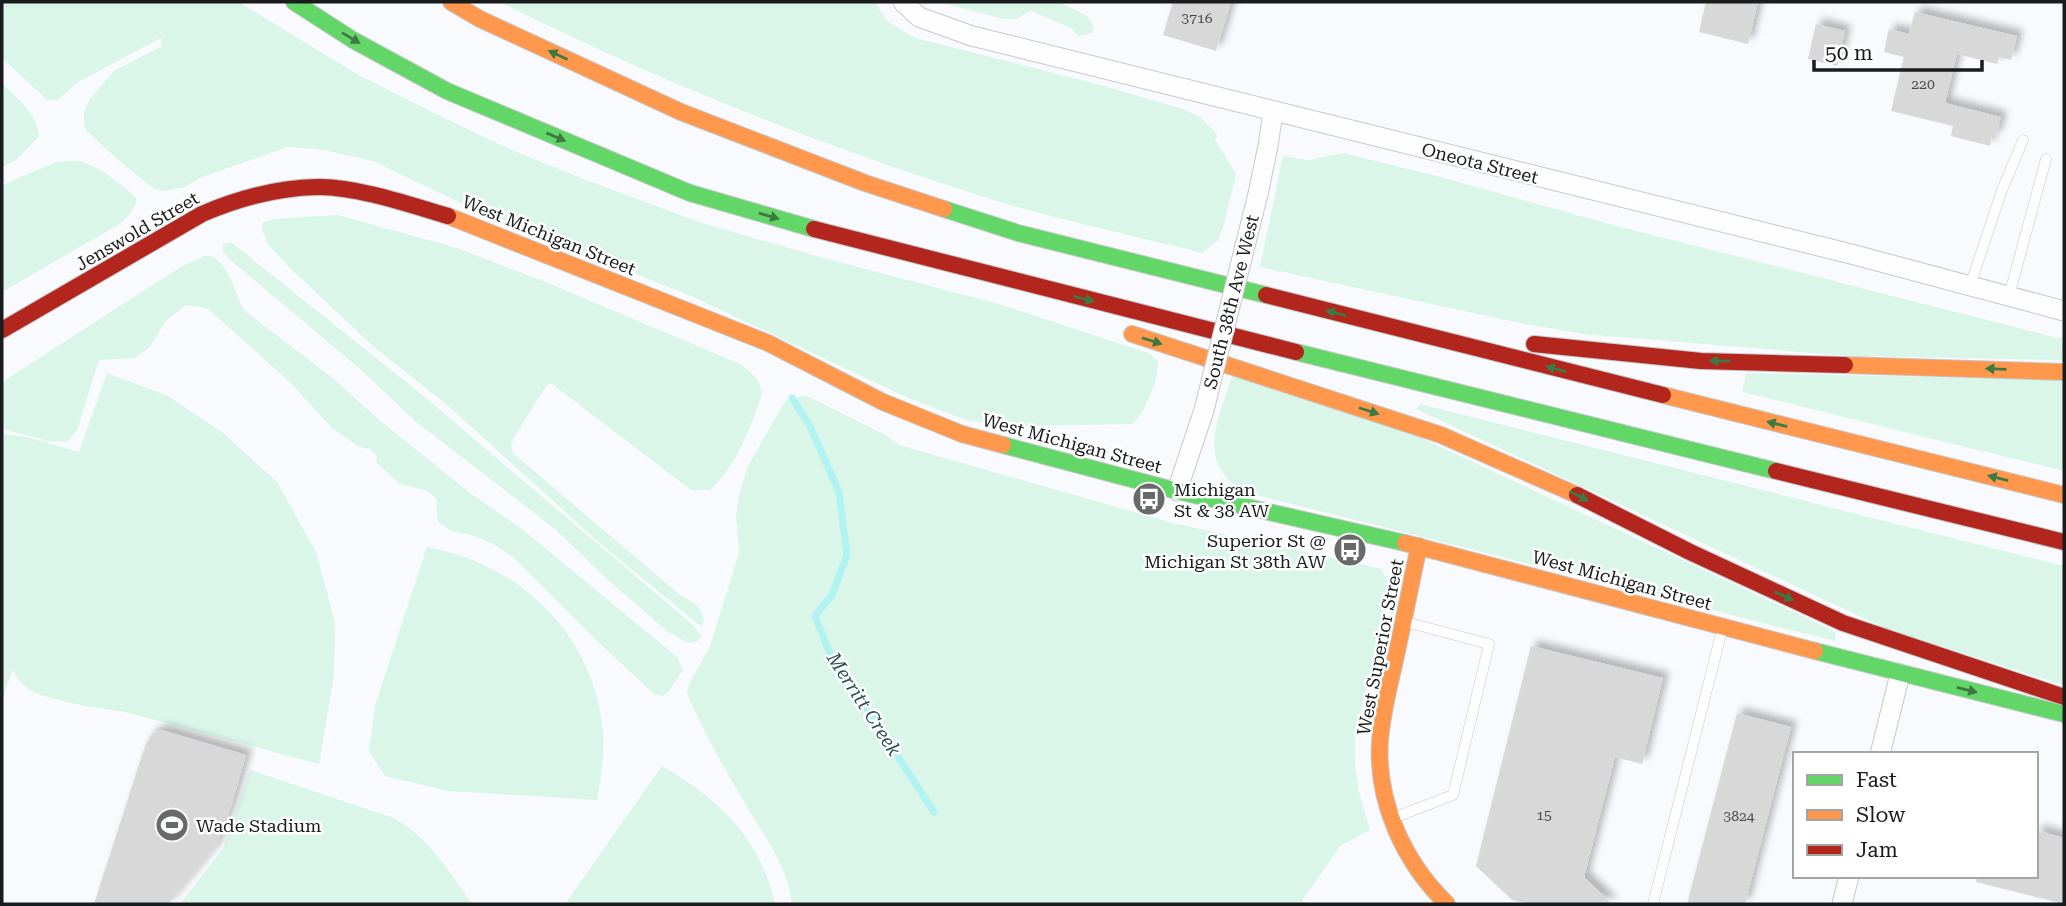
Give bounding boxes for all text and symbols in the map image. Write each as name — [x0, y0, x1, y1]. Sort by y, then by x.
house number: 3716 — [1181, 10, 1213, 26]
scale bar — [1814, 28, 1982, 72]
one-way arrow — [342, 32, 361, 45]
text: 50 m — [1825, 41, 1873, 65]
one-way arrow — [548, 49, 568, 61]
house number: 220 — [1911, 76, 1935, 92]
one-way arrow — [546, 131, 567, 142]
street label: Oneota Street — [1419, 138, 1541, 188]
street label: Jenswold Street — [72, 187, 203, 275]
street label: West Michigan Street — [459, 191, 639, 279]
one-way arrow — [759, 212, 780, 222]
street label: South 38th Ave West — [1199, 212, 1263, 391]
one-way arrow — [1073, 294, 1095, 305]
one-way arrow — [1325, 307, 1347, 318]
one-way arrow — [1142, 336, 1163, 346]
one-way arrow — [1708, 355, 1730, 367]
one-way arrow — [1545, 363, 1567, 374]
one-way arrow — [1985, 364, 2007, 375]
one-way arrow — [1358, 406, 1379, 417]
street label: West Michigan Street — [980, 409, 1164, 477]
one-way arrow — [1766, 418, 1788, 429]
one-way arrow — [1987, 473, 2009, 484]
place label: Michigan St & 38 AW — [1174, 479, 1270, 521]
bus stop icon: Michigan St & 38 AW — [1130, 480, 1168, 518]
one-way arrow — [1569, 491, 1589, 502]
place label: Superior St @ Michigan St 38th AW — [1144, 530, 1327, 572]
bus stop icon: Superior St @ Michigan St 38th AW — [1331, 531, 1369, 569]
street label: West Michigan Street — [1530, 546, 1714, 614]
street label: West Superior Street — [1353, 557, 1407, 737]
one-way arrow — [1774, 590, 1794, 601]
water label: Merritt Creek — [821, 647, 906, 761]
one-way arrow — [1956, 685, 1978, 696]
legend — [1793, 752, 2038, 878]
text: Fast — [1856, 768, 1897, 792]
text: Slow — [1856, 803, 1906, 827]
sports icon: Wade Stadium — [153, 806, 191, 844]
house number: 15 — [1536, 807, 1552, 823]
house number: 3824 — [1723, 808, 1755, 824]
place label: Wade Stadium — [196, 815, 321, 836]
text: Jam — [1856, 838, 1898, 862]

